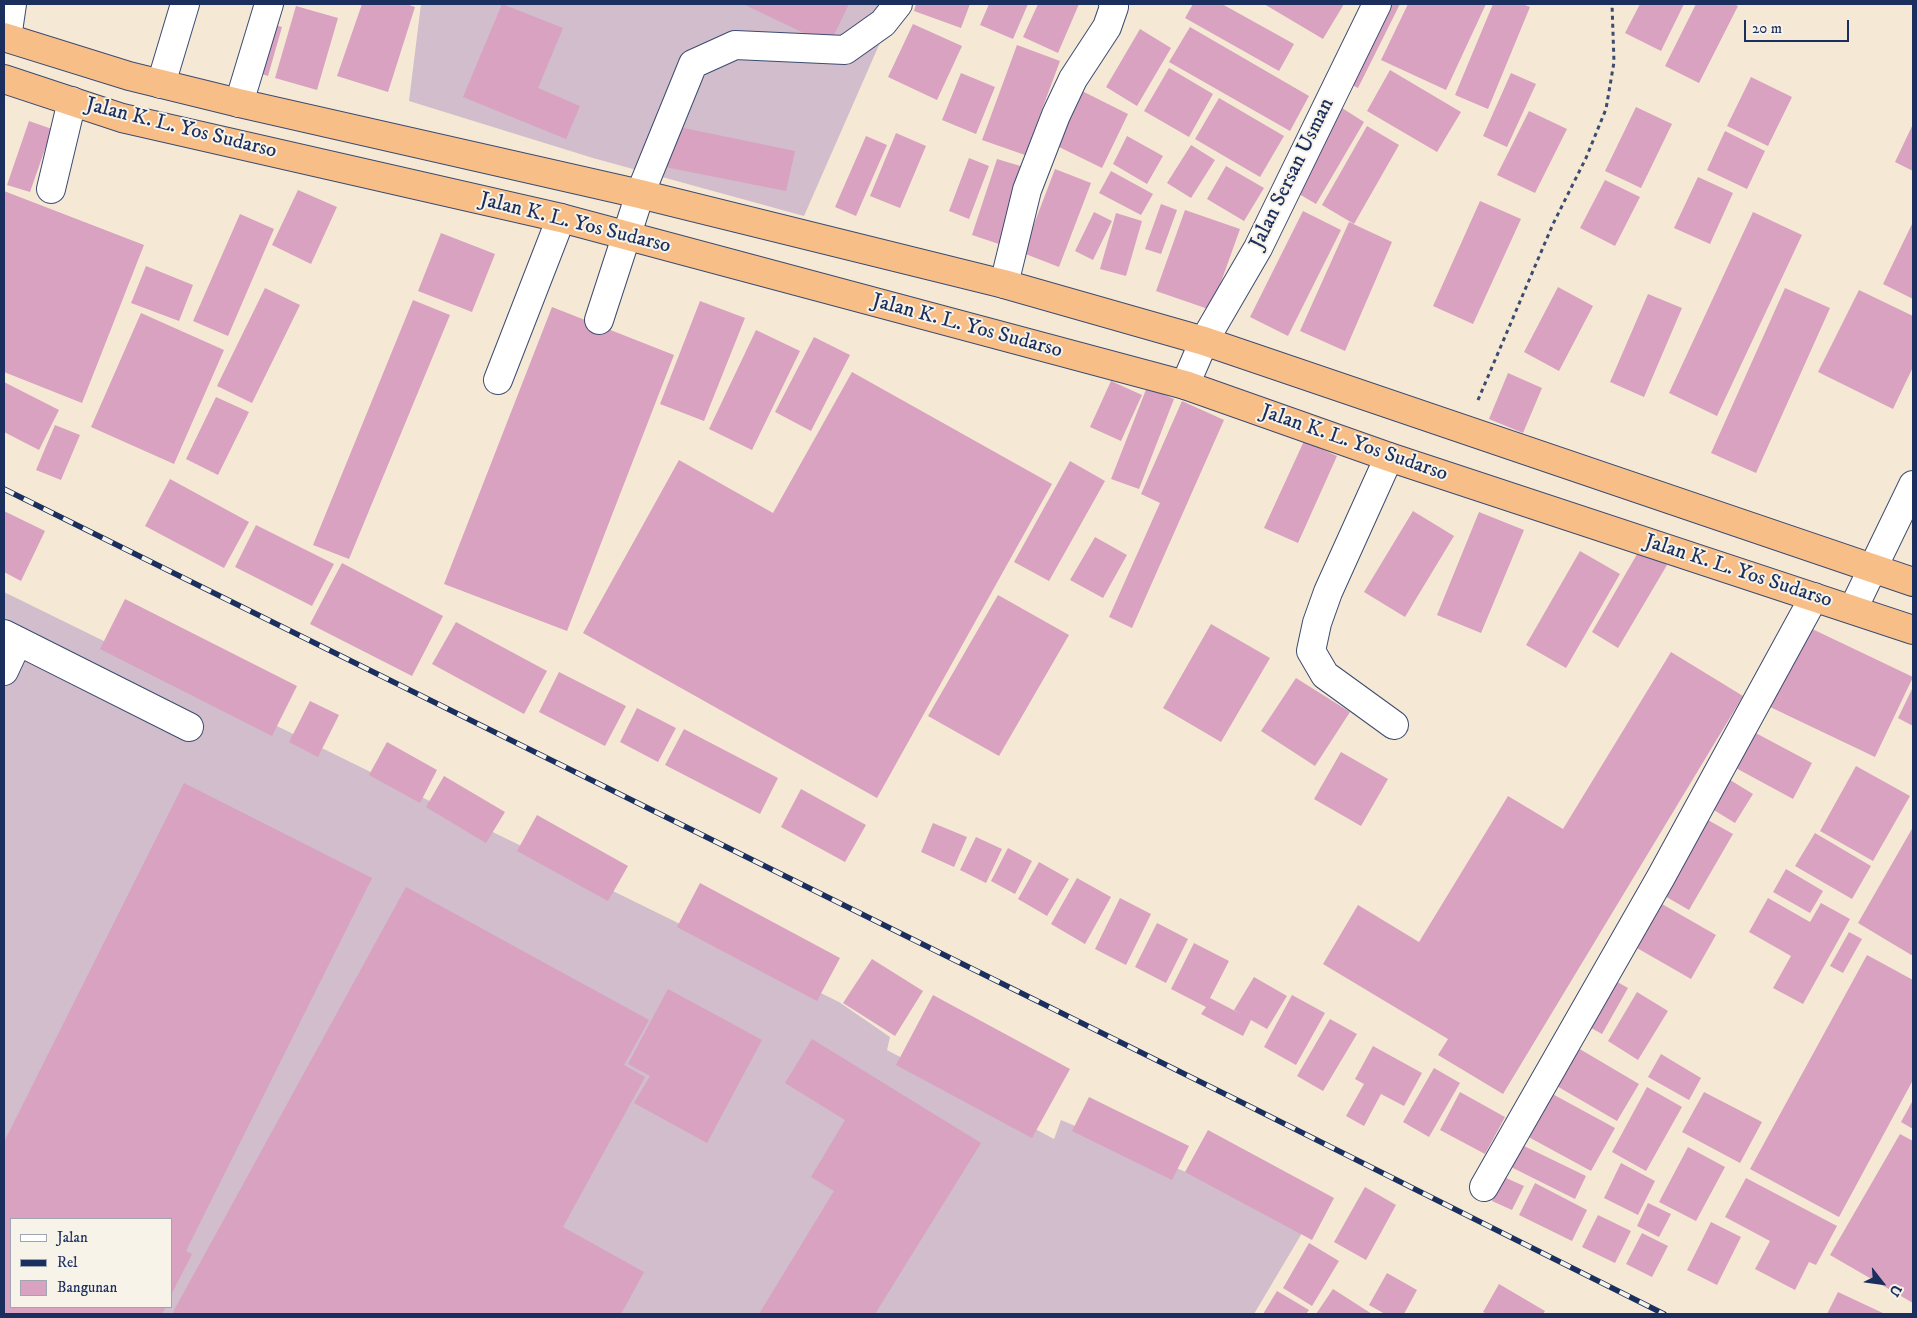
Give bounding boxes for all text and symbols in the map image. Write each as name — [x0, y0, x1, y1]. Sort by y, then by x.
scale bar — [1747, 10, 1852, 42]
text: 20 m — [1752, 19, 1782, 38]
street label: Jalan K. L. Yos Sudarso — [83, 93, 279, 165]
street label: Jalan Sersan Usman — [1246, 94, 1340, 254]
street label: Jalan K. L. Yos Sudarso — [477, 188, 673, 260]
street label: Jalan K. L. Yos Sudarso — [869, 289, 1065, 365]
street label: Jalan K. L. Yos Sudarso — [1257, 400, 1451, 488]
street label: Jalan K. L. Yos Sudarso — [1641, 530, 1835, 614]
legend — [10, 1218, 172, 1308]
text: Jalan — [57, 1228, 88, 1247]
text: Rel — [57, 1253, 78, 1272]
north arrow — [1857, 1258, 1907, 1308]
text: Bangunan — [57, 1278, 117, 1297]
text: U — [1884, 1281, 1905, 1300]

